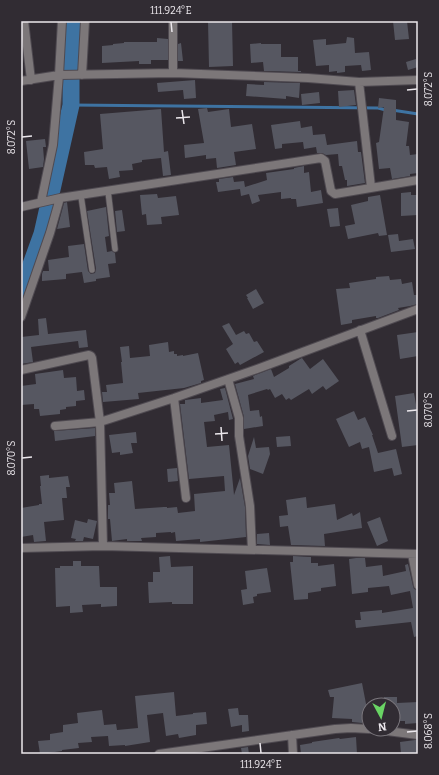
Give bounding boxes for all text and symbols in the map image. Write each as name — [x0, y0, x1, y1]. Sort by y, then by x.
text: 111.924°E — [150, 5, 192, 17]
text: 8.072°S — [423, 72, 435, 106]
text: 8.072°S — [6, 120, 18, 154]
text: 8.070°S — [423, 392, 435, 428]
text: 8.070°S — [6, 440, 18, 476]
north arrow — [361, 697, 401, 737]
text: 8.068°S — [423, 713, 435, 749]
text: N — [377, 719, 387, 733]
text: 111.924°E — [240, 759, 282, 771]

